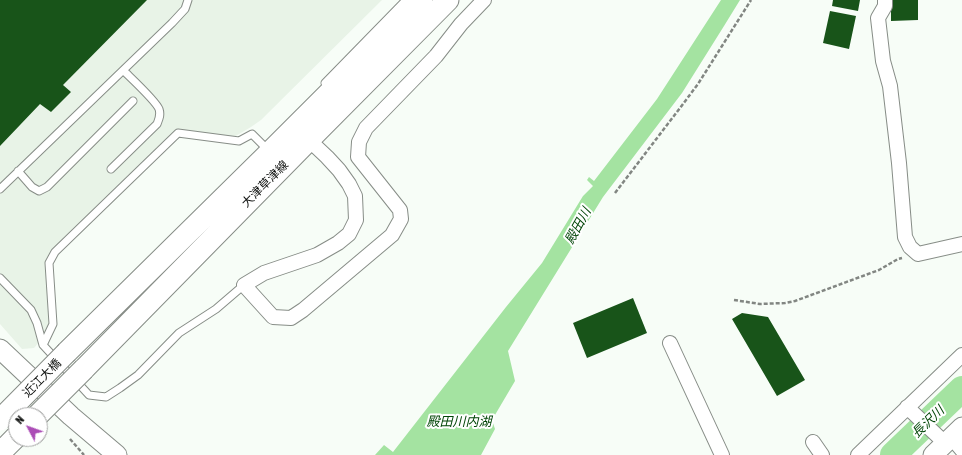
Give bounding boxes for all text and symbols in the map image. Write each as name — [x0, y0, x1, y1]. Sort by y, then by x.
street label: 大津草津線 — [239, 158, 291, 210]
water label: 殿田川 — [562, 205, 594, 247]
street label: 近江大橋 — [20, 356, 64, 400]
water label: 長沢川 — [909, 403, 947, 441]
north arrow — [8, 407, 48, 447]
text: N — [13, 413, 26, 426]
water label: 殿田川内湖 — [427, 414, 491, 430]

